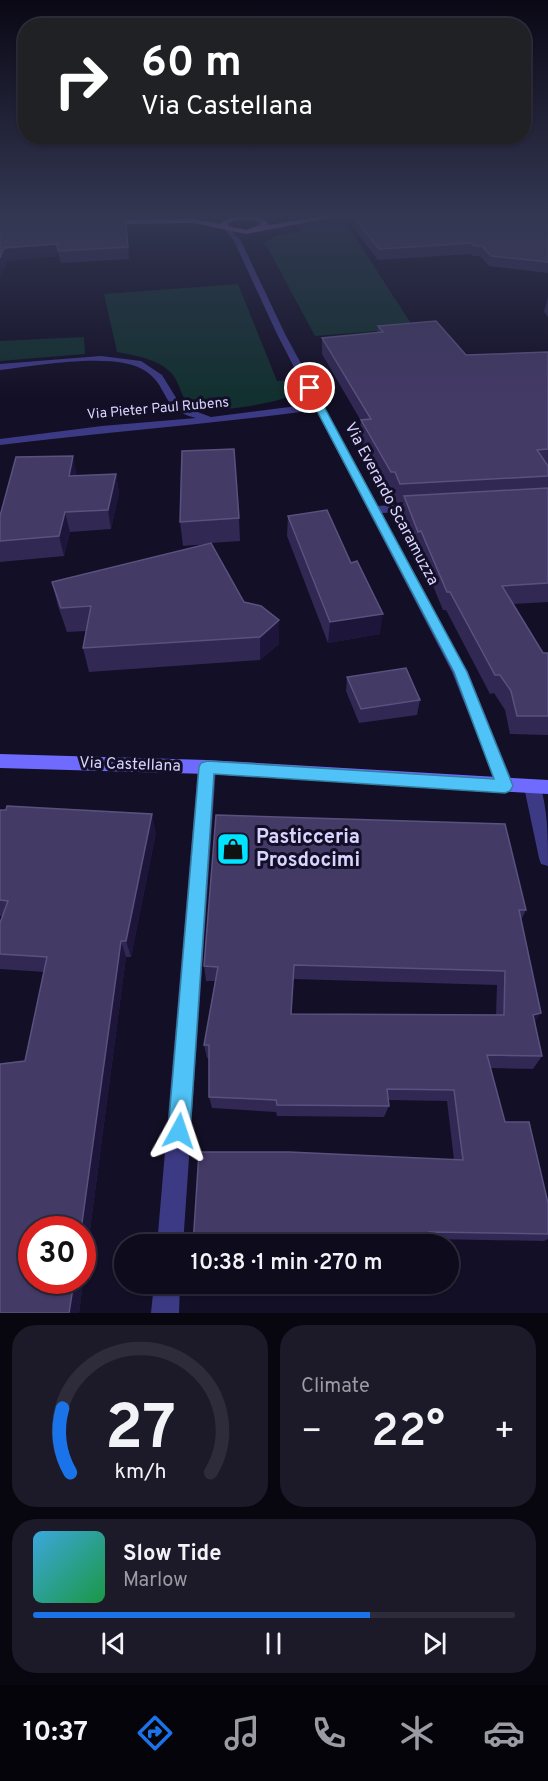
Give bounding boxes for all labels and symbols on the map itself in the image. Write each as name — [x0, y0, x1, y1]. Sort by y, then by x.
pin — [284, 362, 335, 413]
street label: Via Pieter Paul Rubens — [86, 394, 230, 424]
street label: Via Everardo Scaramuzza — [340, 419, 442, 589]
street label: Via Castellana — [79, 753, 181, 777]
place label: Pasticceria Prosdocimi — [256, 825, 360, 874]
shop icon: Pasticceria Prosdocimi — [215, 831, 251, 867]
position arrow — [147, 1099, 211, 1163]
speed limit sign: 30 — [18, 1216, 96, 1294]

